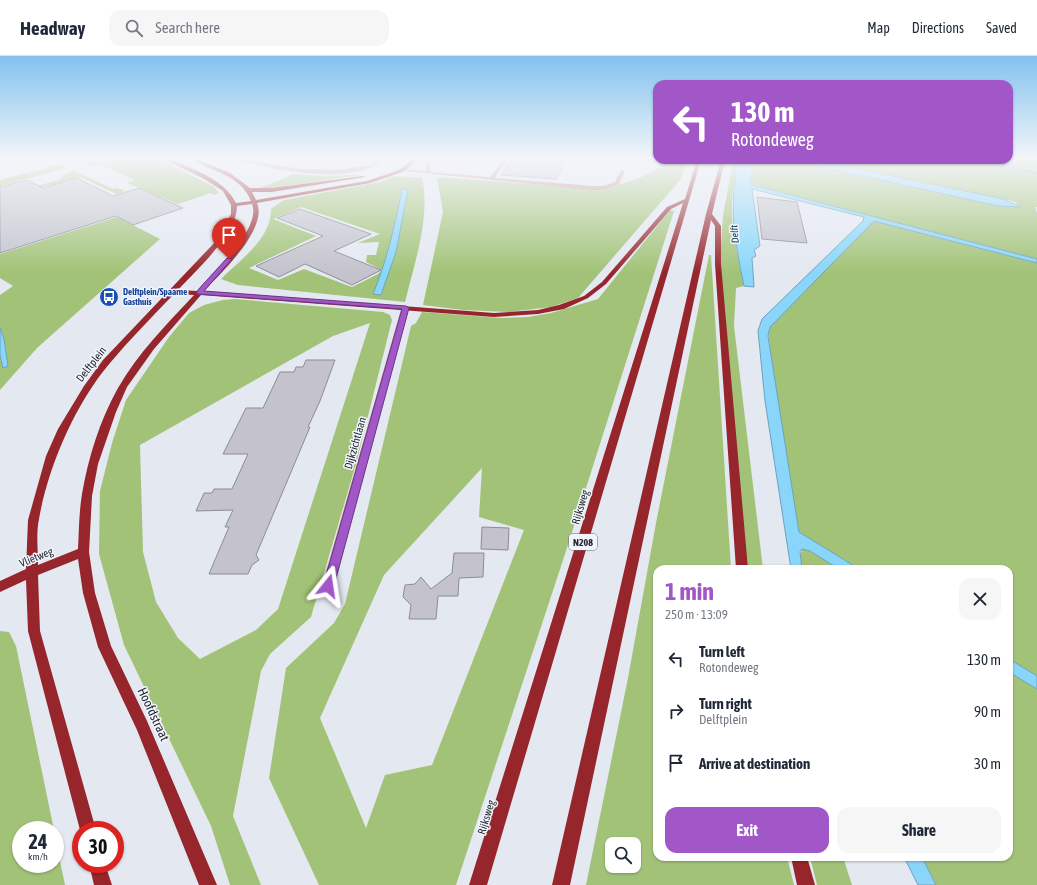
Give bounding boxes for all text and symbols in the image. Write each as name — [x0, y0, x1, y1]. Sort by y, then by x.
search box — [109, 10, 389, 46]
text: Headway — [20, 17, 85, 39]
icon: search — [123, 17, 145, 39]
text: Search here — [155, 19, 220, 36]
text: Map — [867, 20, 890, 36]
text: Directions — [912, 20, 964, 36]
text: Saved — [986, 20, 1017, 36]
icon: left — [665, 96, 717, 148]
text: 130 m — [731, 96, 794, 128]
text: Rotondeweg — [731, 129, 814, 150]
pin — [212, 218, 246, 259]
icon: arrive — [218, 224, 240, 246]
water label: Delft — [728, 224, 741, 244]
bus stop icon: Delftplein/Spaarne Gasthuis — [98, 286, 120, 308]
place label: Delftplein/Spaarne Gasthuis — [123, 287, 187, 307]
street label: Delftplein — [74, 344, 108, 384]
street label: Dijkzichtlaan — [342, 416, 368, 470]
street label: Rijksweg — [569, 488, 591, 526]
road number: N208 — [569, 534, 597, 550]
street label: Vlietweg — [17, 545, 55, 569]
position arrow — [307, 565, 349, 607]
text: 1 min — [665, 578, 714, 605]
button: close — [959, 578, 1001, 620]
text: 250 m · 13:09 — [665, 607, 728, 622]
text: Turn left — [699, 643, 745, 660]
icon: left — [665, 648, 687, 670]
text: 130 m — [967, 651, 1001, 668]
text: Rotondeweg — [699, 660, 759, 675]
street label: Hoofdstraat — [135, 685, 173, 744]
text: Turn right — [699, 695, 752, 712]
icon: right — [665, 700, 687, 722]
text: 90 m — [974, 703, 1001, 720]
text: Delftplein — [699, 712, 748, 727]
icon: arrive — [665, 752, 687, 774]
text: Arrive at destination — [699, 755, 810, 772]
text: 30 m — [974, 755, 1001, 772]
street label: Rijksweg — [475, 798, 497, 836]
button: Exit — [665, 807, 829, 853]
button: Share — [837, 807, 1001, 853]
speed limit sign: 30 — [72, 821, 124, 873]
text: 24 — [29, 830, 47, 853]
map controls — [605, 837, 641, 873]
button: search — [605, 837, 641, 873]
text: km/h — [28, 851, 48, 862]

